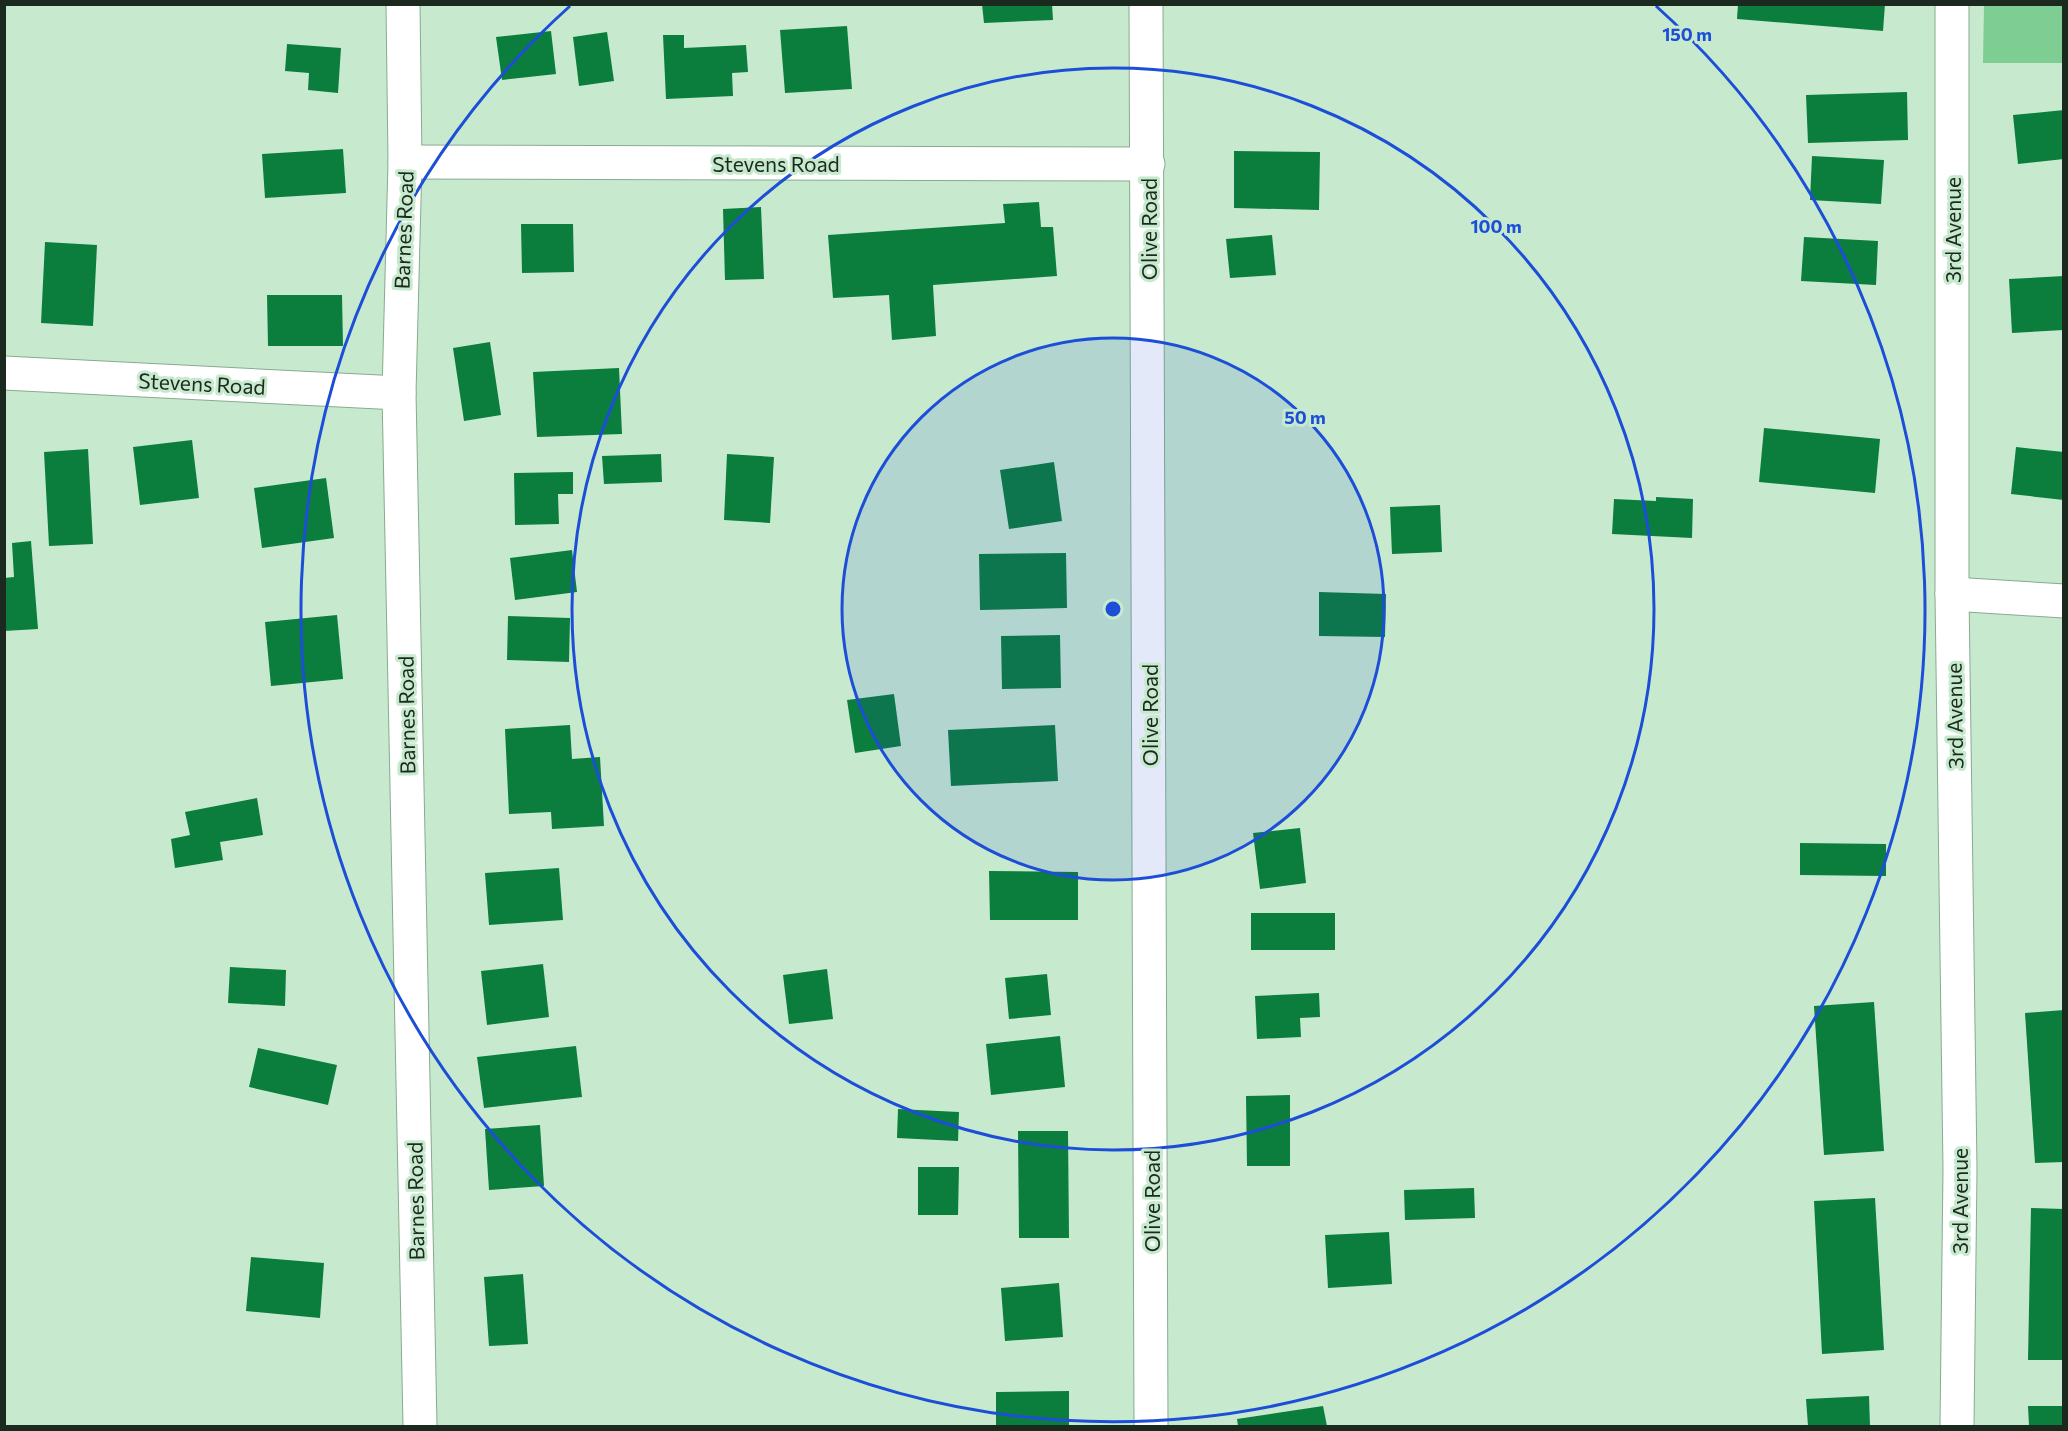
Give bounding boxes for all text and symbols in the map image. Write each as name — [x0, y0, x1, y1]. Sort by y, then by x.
text: 150 m — [1662, 23, 1712, 45]
street label: Stevens Road — [712, 151, 840, 176]
street label: Barnes Road — [388, 170, 418, 290]
street label: 3rd Avenue — [1940, 177, 1965, 283]
street label: Olive Road — [1136, 178, 1161, 280]
text: 100 m — [1470, 215, 1522, 237]
street label: Stevens Road — [138, 367, 266, 399]
text: 50 m — [1284, 406, 1326, 428]
centre of rings — [1103, 599, 1123, 619]
street label: Barnes Road — [392, 655, 420, 775]
street label: 3rd Avenue — [1941, 663, 1967, 769]
street label: Olive Road — [1137, 664, 1162, 766]
street label: Barnes Road — [401, 1141, 429, 1261]
street label: 3rd Avenue — [1947, 1148, 1972, 1254]
street label: Olive Road — [1139, 1150, 1164, 1252]

